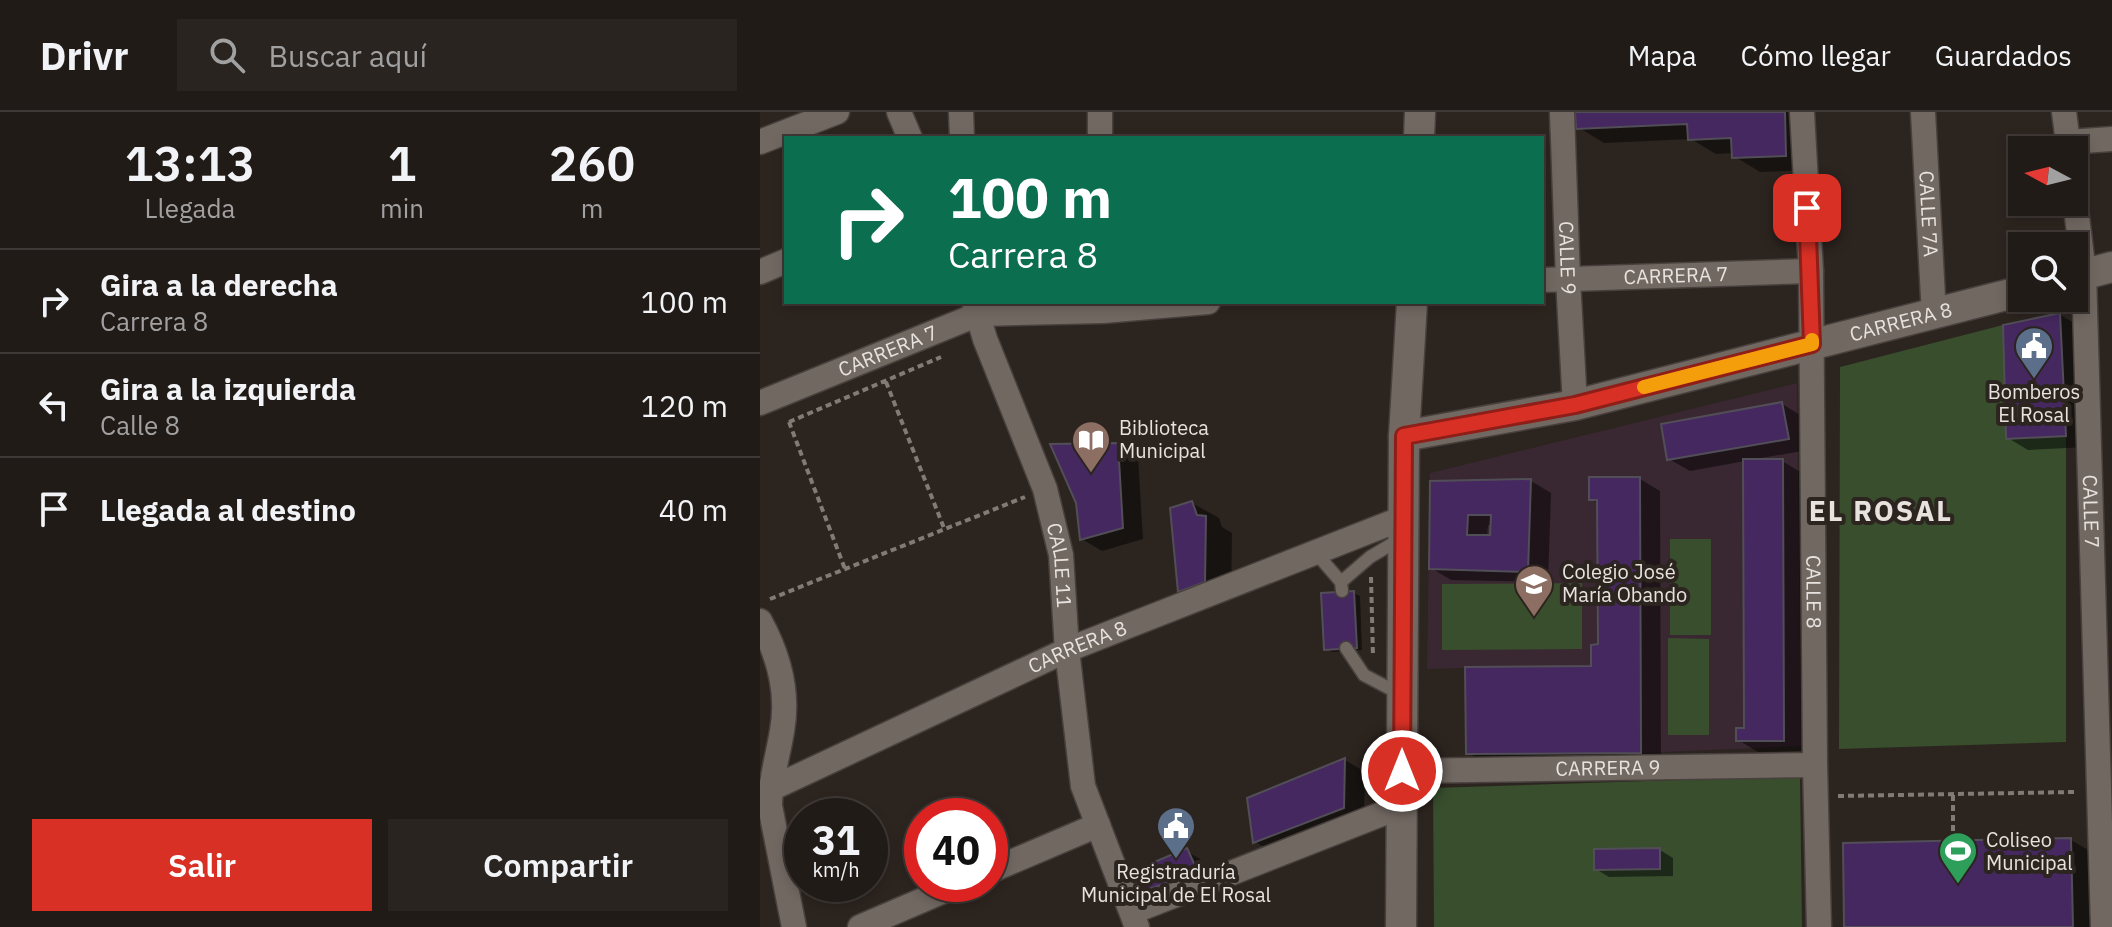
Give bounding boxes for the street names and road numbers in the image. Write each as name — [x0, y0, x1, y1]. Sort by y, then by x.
street label: CALLE 7A — [1913, 170, 1945, 258]
street label: CALLE 9 — [1553, 221, 1583, 295]
street label: CARRERA 7 — [1623, 260, 1729, 290]
street label: CARRERA 8 — [1846, 295, 1955, 347]
street label: CARRERA 7 — [834, 318, 941, 383]
street label: CALLE 7 — [2077, 474, 2106, 549]
street label: CALLE 11 — [1041, 520, 1078, 609]
street label: CALLE 8 — [1800, 555, 1828, 629]
street label: CARRERA 8 — [1023, 614, 1131, 679]
street label: CARRERA 9 — [1555, 753, 1661, 782]

